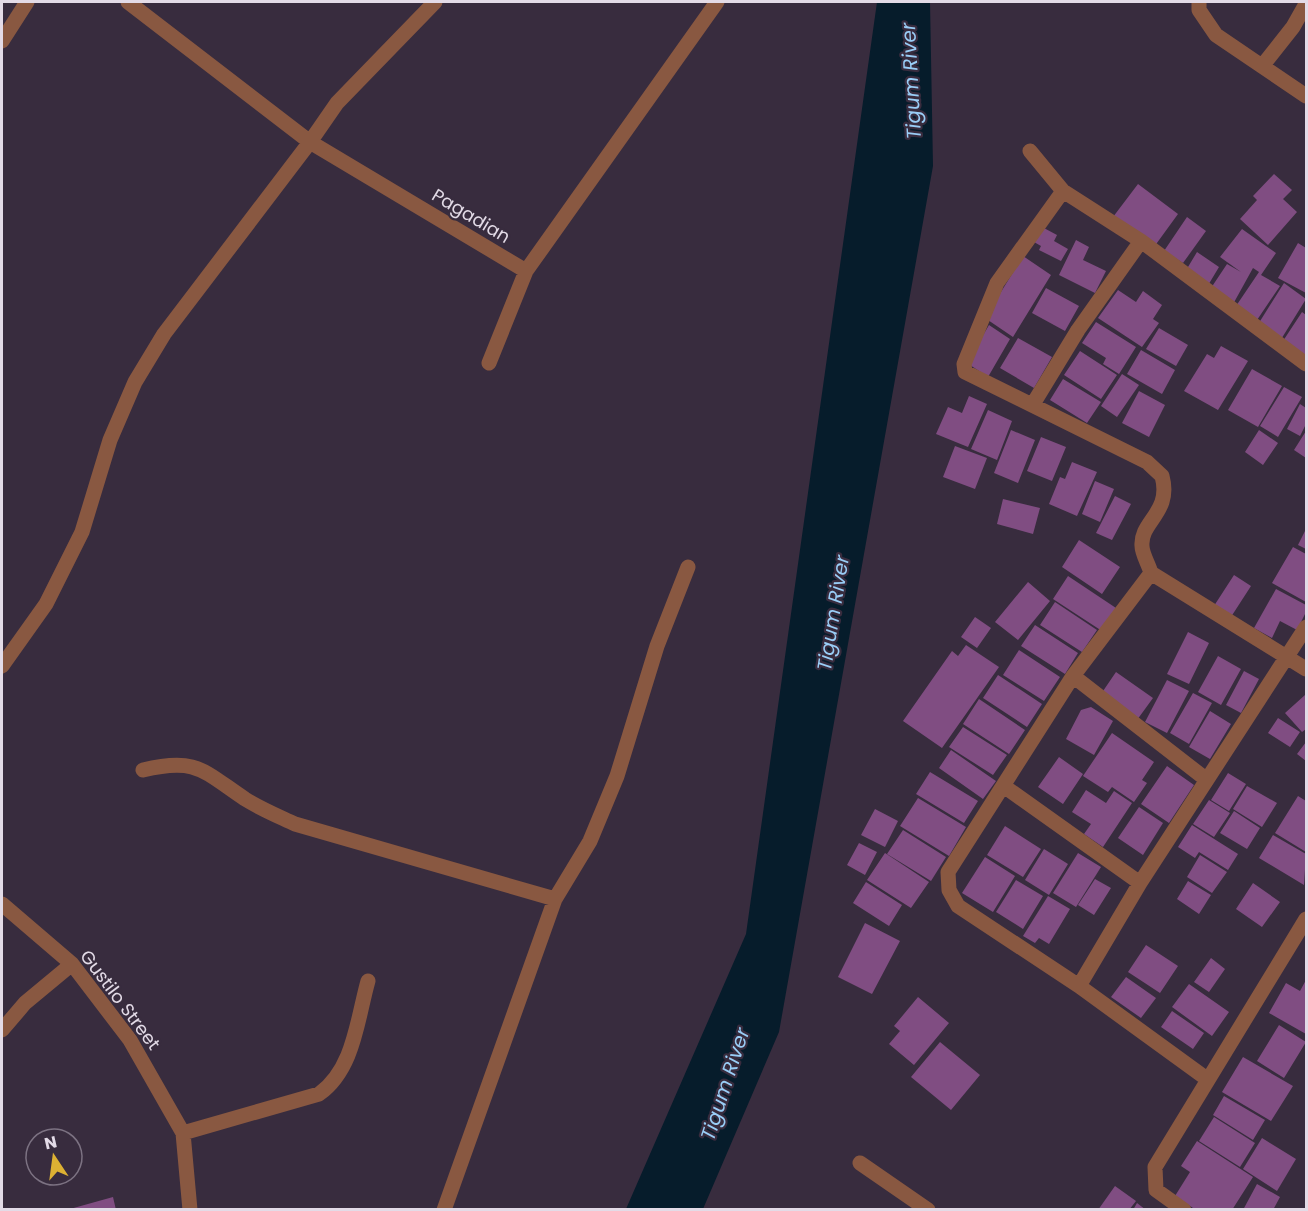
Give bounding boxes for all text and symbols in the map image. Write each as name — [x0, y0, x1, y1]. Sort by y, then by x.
water label: Tigum River — [894, 21, 928, 140]
street label: Pagadian — [427, 182, 515, 249]
water label: Tigum River — [810, 553, 856, 673]
street label: Gustilo Street — [75, 945, 166, 1055]
water label: Tigum River — [694, 1024, 757, 1144]
north arrow — [24, 1127, 84, 1187]
text: N — [42, 1130, 59, 1155]

